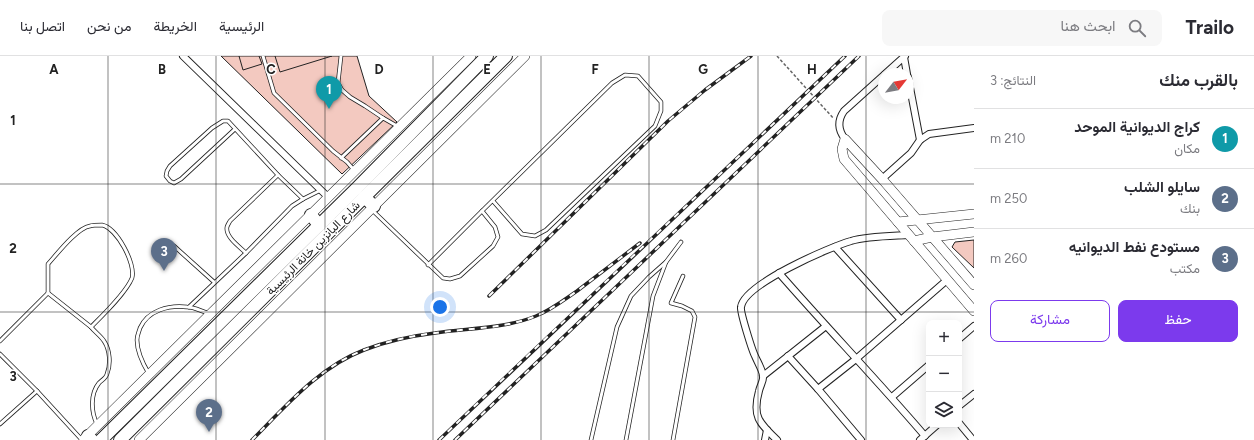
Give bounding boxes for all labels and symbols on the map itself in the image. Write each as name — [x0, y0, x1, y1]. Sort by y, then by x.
text: A — [49, 62, 59, 77]
text: B — [158, 62, 166, 77]
text: C — [266, 62, 276, 77]
text: D — [374, 62, 384, 77]
text: E — [483, 62, 491, 77]
text: F — [591, 62, 599, 77]
text: G — [698, 62, 708, 77]
text: H — [807, 62, 817, 77]
north arrow — [878, 68, 914, 104]
pin: 1 — [316, 76, 342, 109]
text: 1 — [10, 113, 16, 128]
street label: شارع البانزين خانة الرئيسية — [263, 198, 364, 299]
pin: 3 — [151, 238, 177, 271]
text: 2 — [9, 241, 17, 256]
your location — [430, 297, 450, 317]
text: 3 — [9, 369, 17, 384]
pin: 2 — [196, 399, 222, 432]

